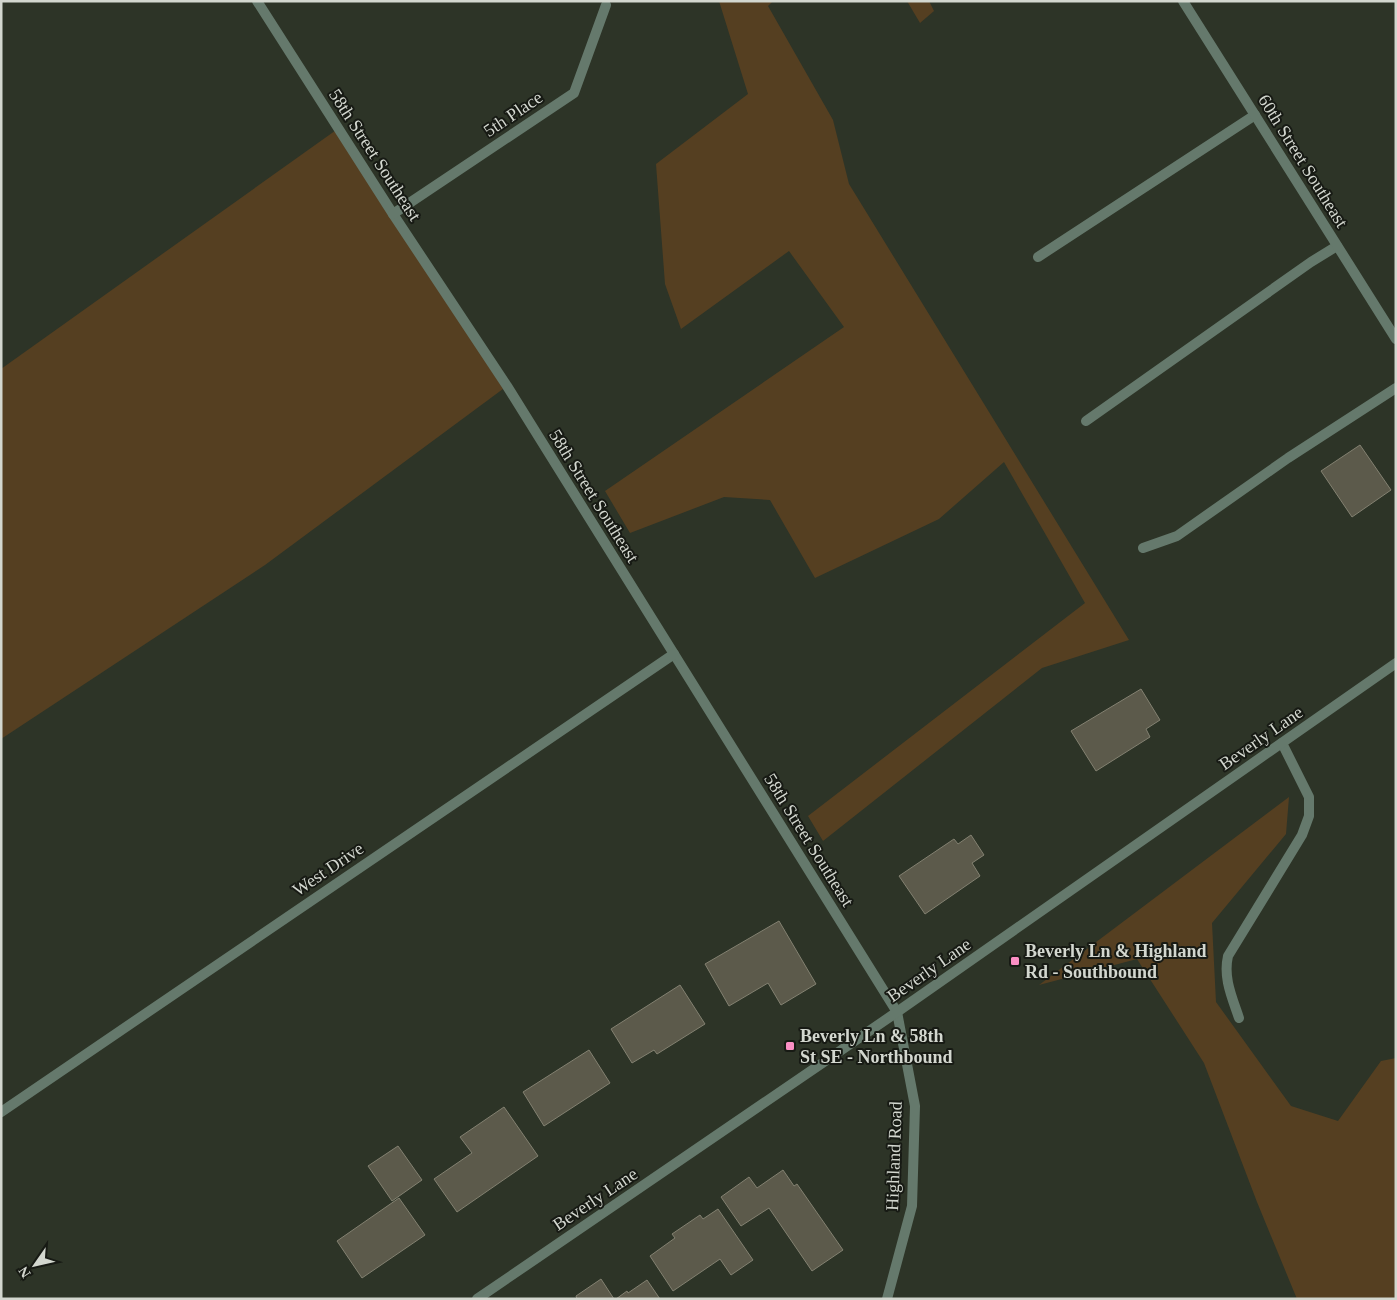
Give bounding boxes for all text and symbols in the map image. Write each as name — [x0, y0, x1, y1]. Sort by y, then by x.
street label: 58th Street Southeast — [325, 85, 425, 225]
street label: 5th Place — [480, 87, 546, 141]
street label: 60th Street Southeast — [1254, 91, 1352, 231]
street label: 58th Street Southeast — [545, 426, 643, 566]
street label: Beverly Lane — [1215, 702, 1307, 774]
street label: 58th Street Southeast — [760, 770, 858, 910]
street label: West Drive — [289, 838, 367, 900]
street label: Beverly Lane — [883, 934, 975, 1006]
place label: Beverly Ln & Highland Rd - Southbound — [1025, 941, 1207, 982]
marker: Beverly Ln & Highland Rd - Southbound — [1009, 955, 1021, 967]
place label: Beverly Ln & 58th St SE - Northbound — [800, 1026, 953, 1067]
marker: Beverly Ln & 58th St SE - Northbound — [784, 1040, 796, 1052]
street label: Highland Road — [882, 1101, 906, 1211]
street label: Beverly Lane — [549, 1163, 641, 1235]
north arrow — [10, 1240, 60, 1290]
text: N — [16, 1264, 34, 1280]

